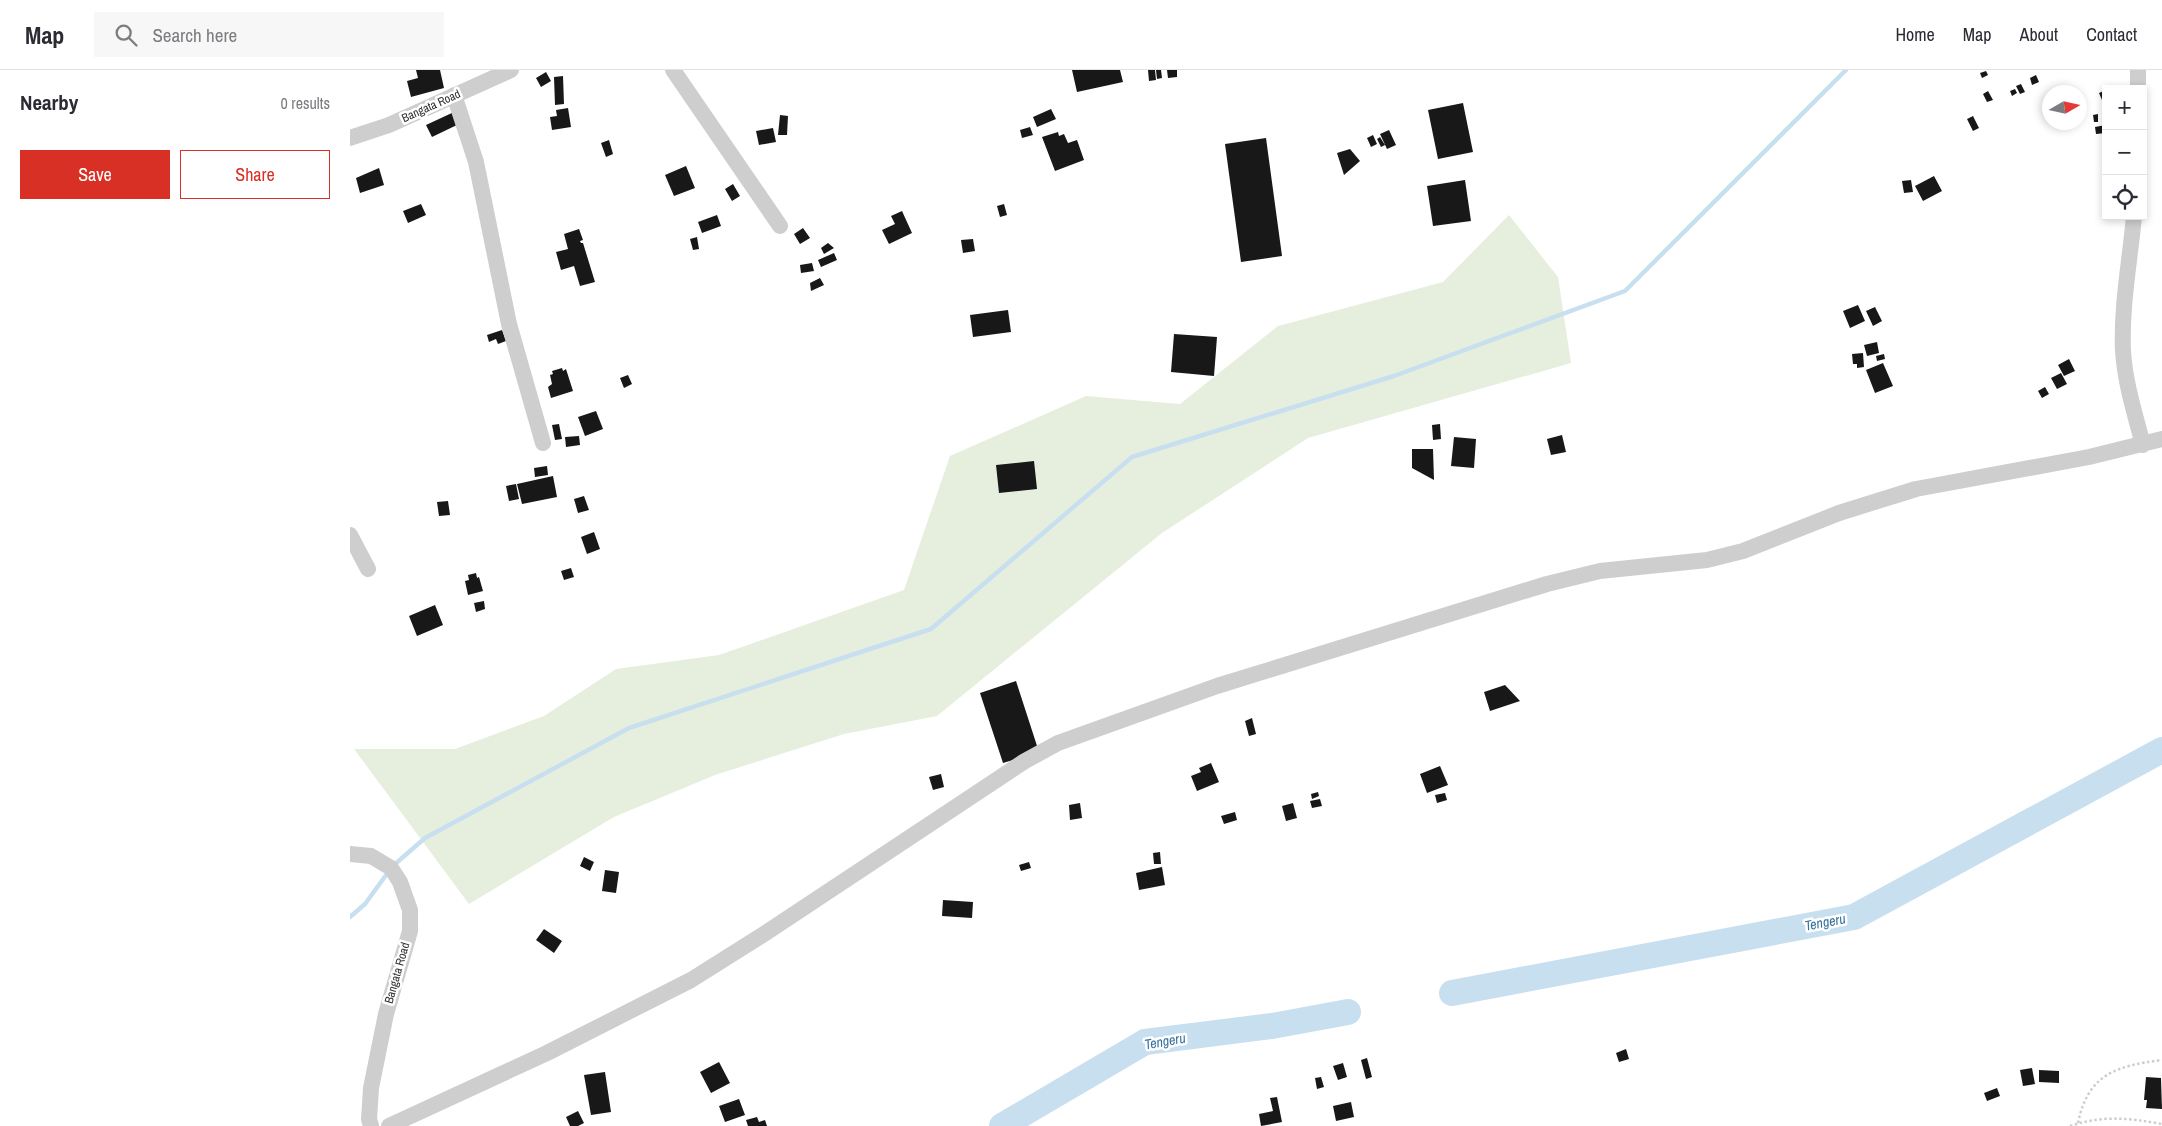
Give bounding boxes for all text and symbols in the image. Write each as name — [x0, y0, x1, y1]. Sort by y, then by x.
search box — [94, 12, 444, 57]
text: Map — [25, 19, 64, 51]
icon: search — [112, 21, 140, 49]
text: Search here — [152, 22, 237, 48]
text: Home — [1895, 22, 1935, 47]
text: Map — [1963, 22, 1992, 47]
text: About — [2020, 22, 2058, 47]
text: Contact — [2086, 22, 2137, 47]
north arrow — [2042, 85, 2087, 130]
map controls — [2102, 85, 2147, 220]
button: + — [2102, 85, 2147, 130]
street label: Bangata Road — [399, 86, 463, 126]
text: Nearby — [20, 88, 78, 117]
text: 0 results — [280, 92, 330, 114]
button: − — [2102, 130, 2147, 175]
button: Save — [20, 150, 170, 199]
button: Share — [180, 150, 330, 199]
button: locate — [2102, 175, 2147, 220]
water label: Tengeru — [1803, 909, 1848, 935]
street label: Bangata Road — [381, 941, 413, 1005]
water label: Tengeru — [1143, 1028, 1187, 1053]

